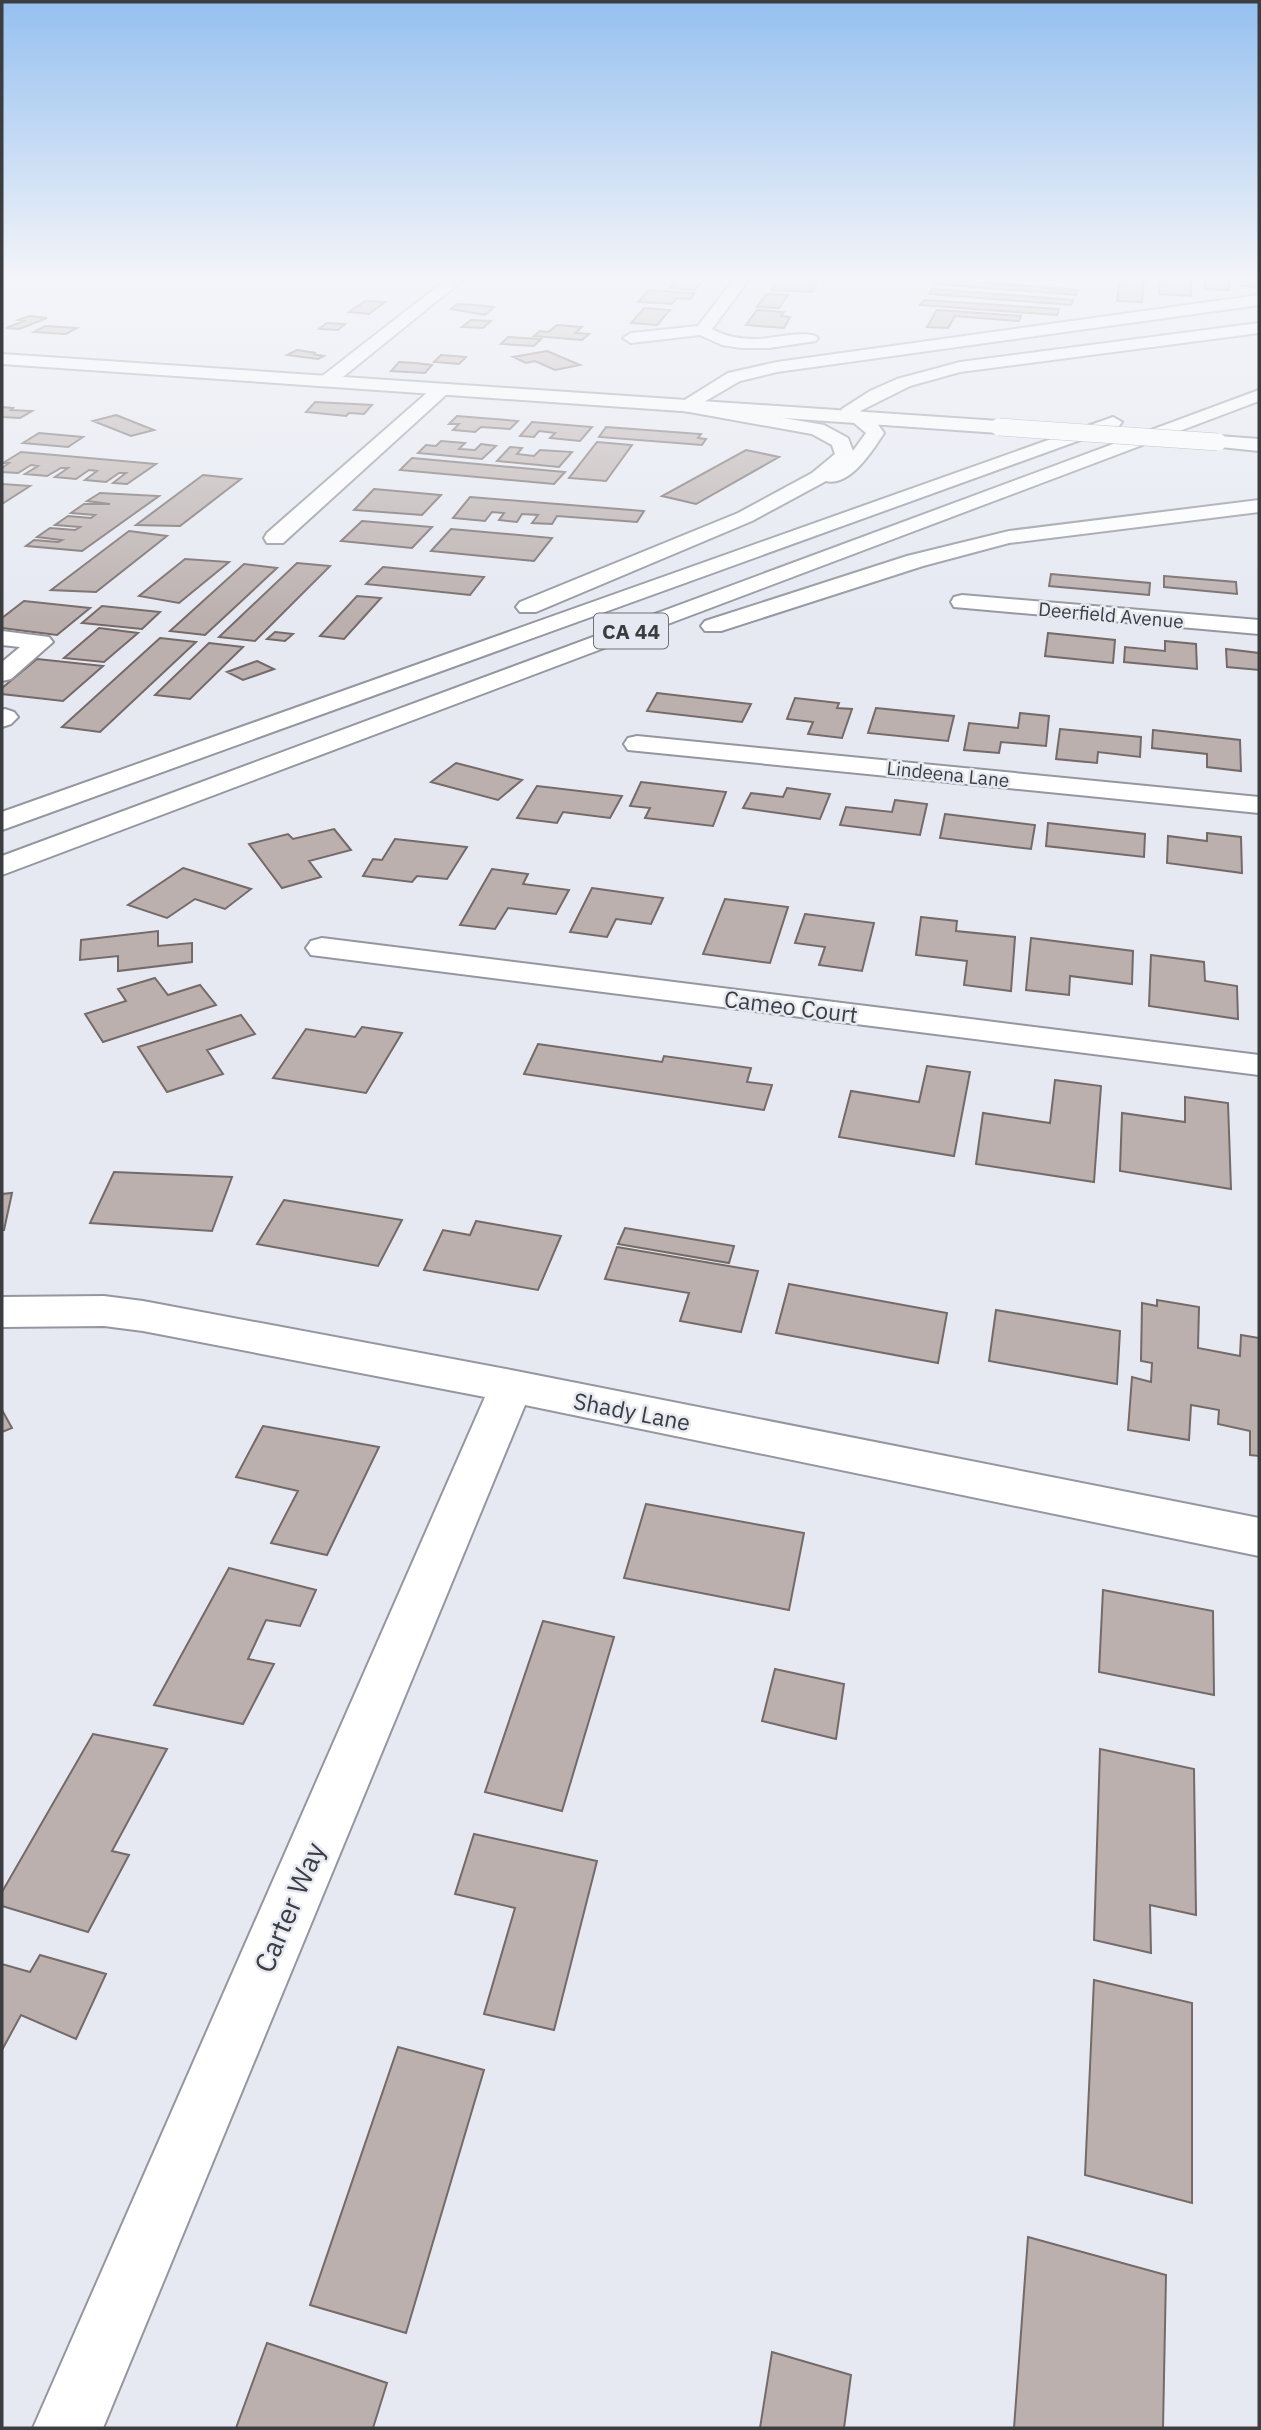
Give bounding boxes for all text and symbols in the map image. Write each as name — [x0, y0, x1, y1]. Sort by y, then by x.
street label: Deerfield Avenue — [1037, 597, 1185, 633]
road number: CA 44 — [594, 614, 668, 648]
street label: Lindeena Lane — [885, 756, 1011, 792]
street label: Cameo Court — [722, 983, 860, 1029]
street label: Shady Lane — [571, 1385, 693, 1437]
street label: Carter Way — [245, 1836, 333, 1978]

